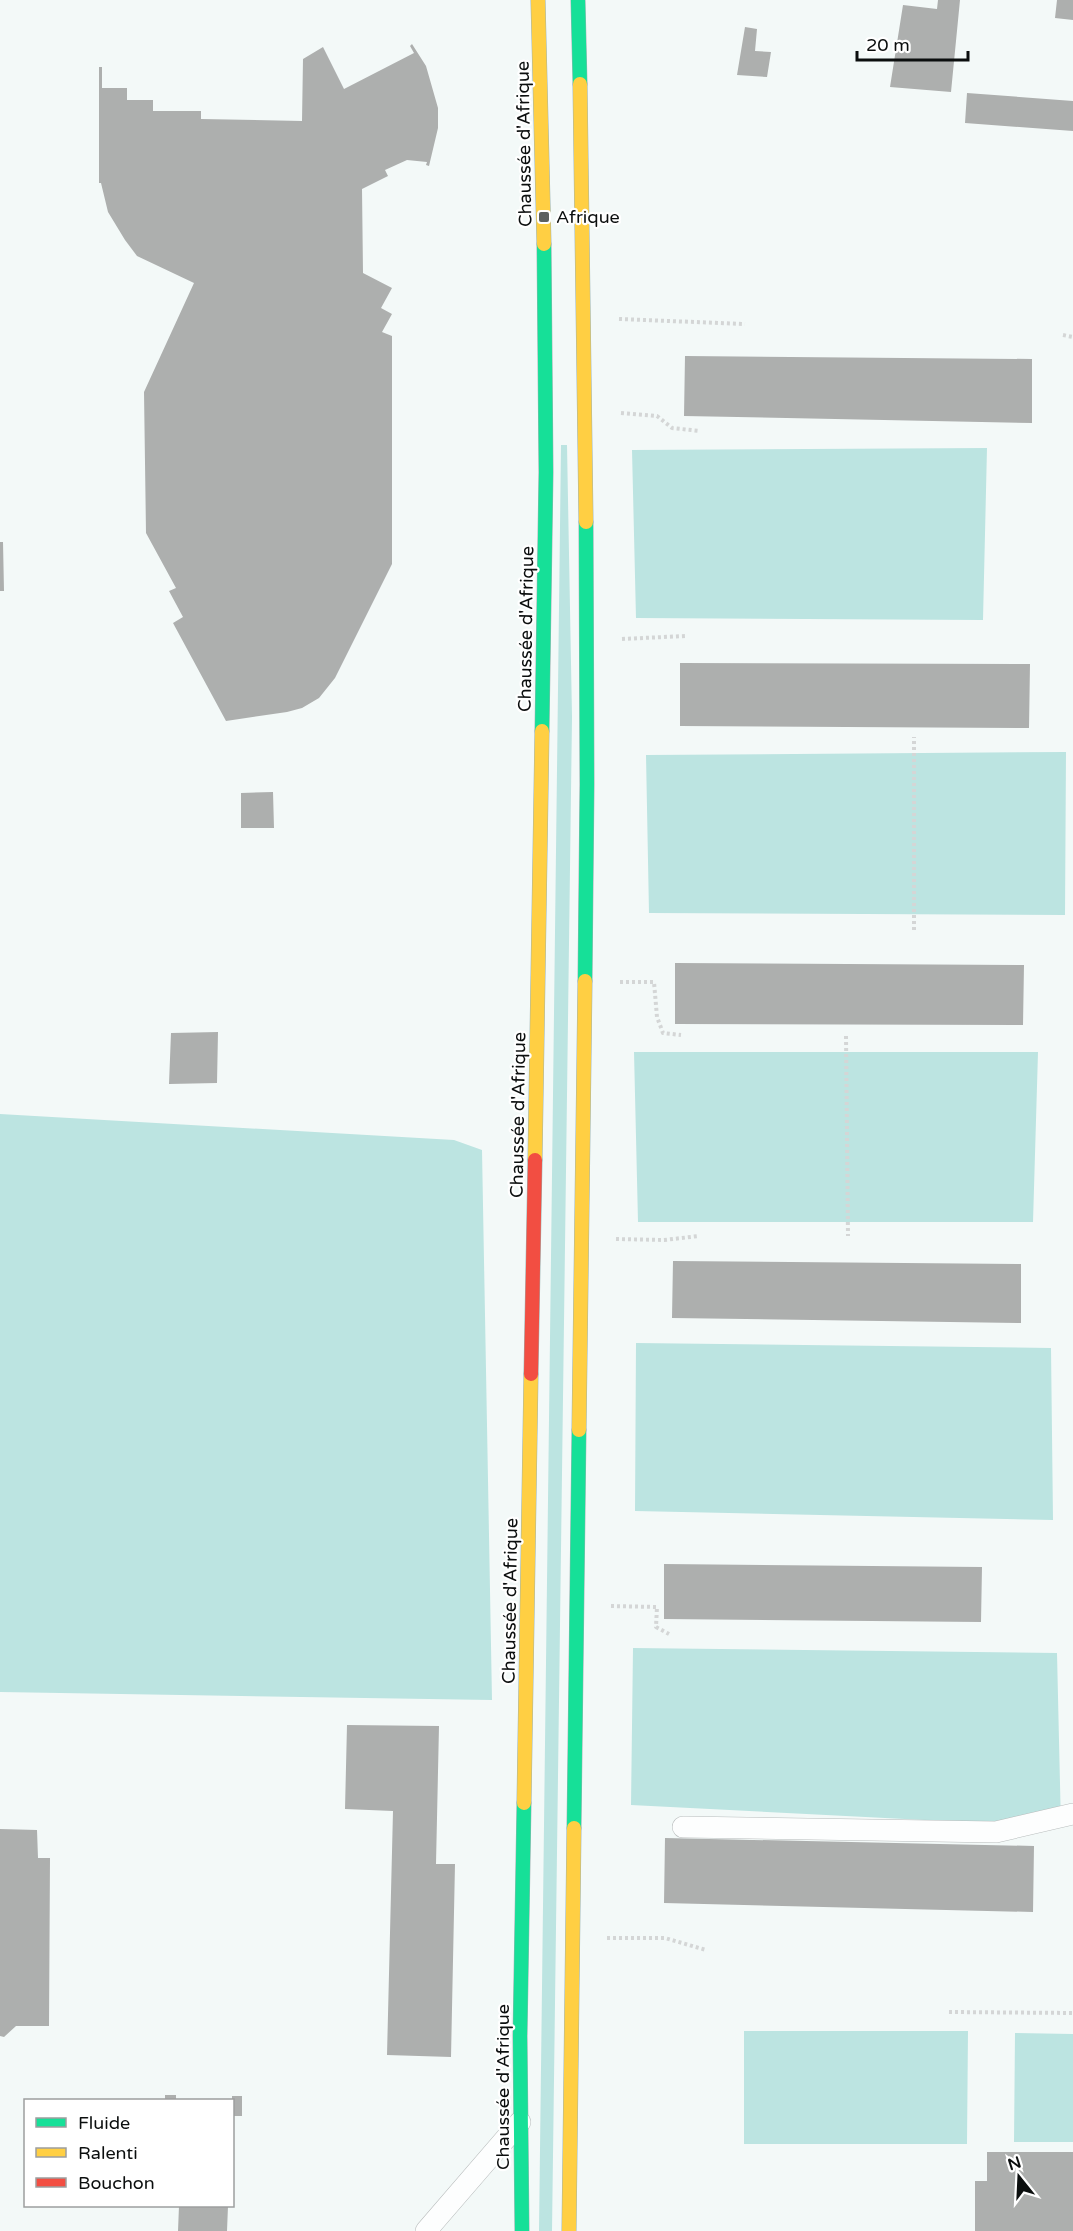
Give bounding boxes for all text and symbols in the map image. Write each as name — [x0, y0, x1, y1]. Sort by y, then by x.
scale bar — [857, 24, 968, 62]
text: 20 m — [866, 34, 910, 56]
street label: Chaussée d'Afrique — [512, 61, 536, 227]
place label: Afrique — [556, 206, 620, 228]
marker: Afrique — [537, 210, 551, 224]
street label: Chaussée d'Afrique — [514, 546, 538, 712]
street label: Chaussée d'Afrique — [506, 1032, 530, 1198]
street label: Chaussée d'Afrique — [498, 1518, 522, 1684]
street label: Chaussée d'Afrique — [492, 2004, 514, 2170]
legend — [24, 2099, 234, 2207]
text: Fluide — [78, 2112, 130, 2134]
text: Ralenti — [78, 2142, 138, 2164]
north arrow — [989, 2147, 1049, 2207]
text: N — [1005, 2152, 1024, 2175]
text: Bouchon — [78, 2172, 155, 2194]

